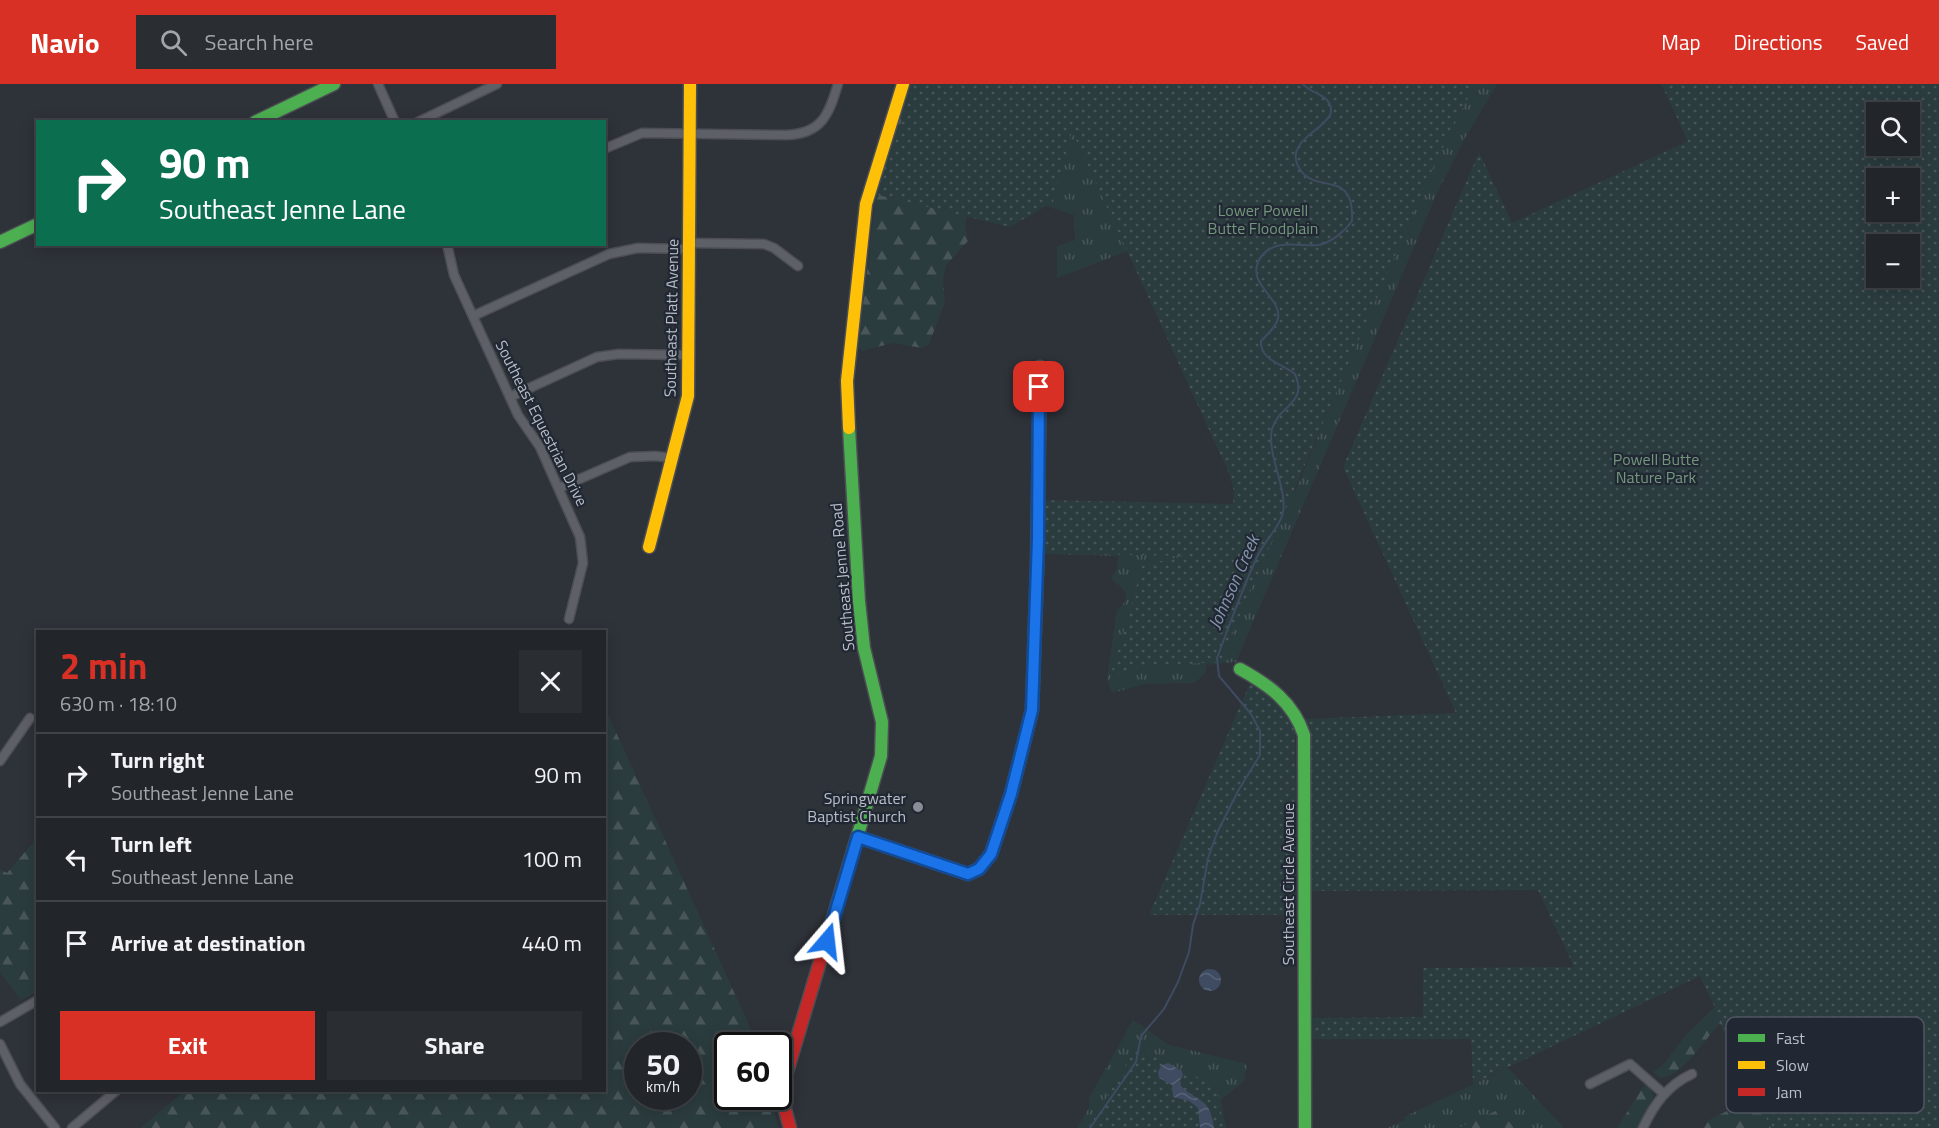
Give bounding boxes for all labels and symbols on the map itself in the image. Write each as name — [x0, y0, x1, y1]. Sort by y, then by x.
park label: Lower Powell Butte Floodplain — [1208, 198, 1318, 240]
street label: Southeast Platt Avenue — [658, 239, 684, 397]
street label: Southeast Equestrian Drive — [490, 336, 594, 510]
pin — [1013, 361, 1064, 412]
park label: Powell Butte Nature Park — [1613, 447, 1699, 489]
street label: Southeast Jenne Road — [824, 502, 860, 652]
water label: Johnson Creek — [1201, 529, 1267, 633]
place label: Springwater Baptist Church — [807, 786, 906, 828]
marker: Springwater Baptist Church — [911, 800, 925, 814]
street label: Southeast Circle Avenue — [1276, 803, 1300, 965]
position arrow — [795, 909, 859, 973]
legend — [1726, 1017, 1924, 1113]
text: Fast — [1776, 1026, 1805, 1050]
speed limit sign: 60 — [714, 1032, 792, 1110]
text: Slow — [1776, 1053, 1809, 1077]
text: Jam — [1776, 1080, 1802, 1104]

